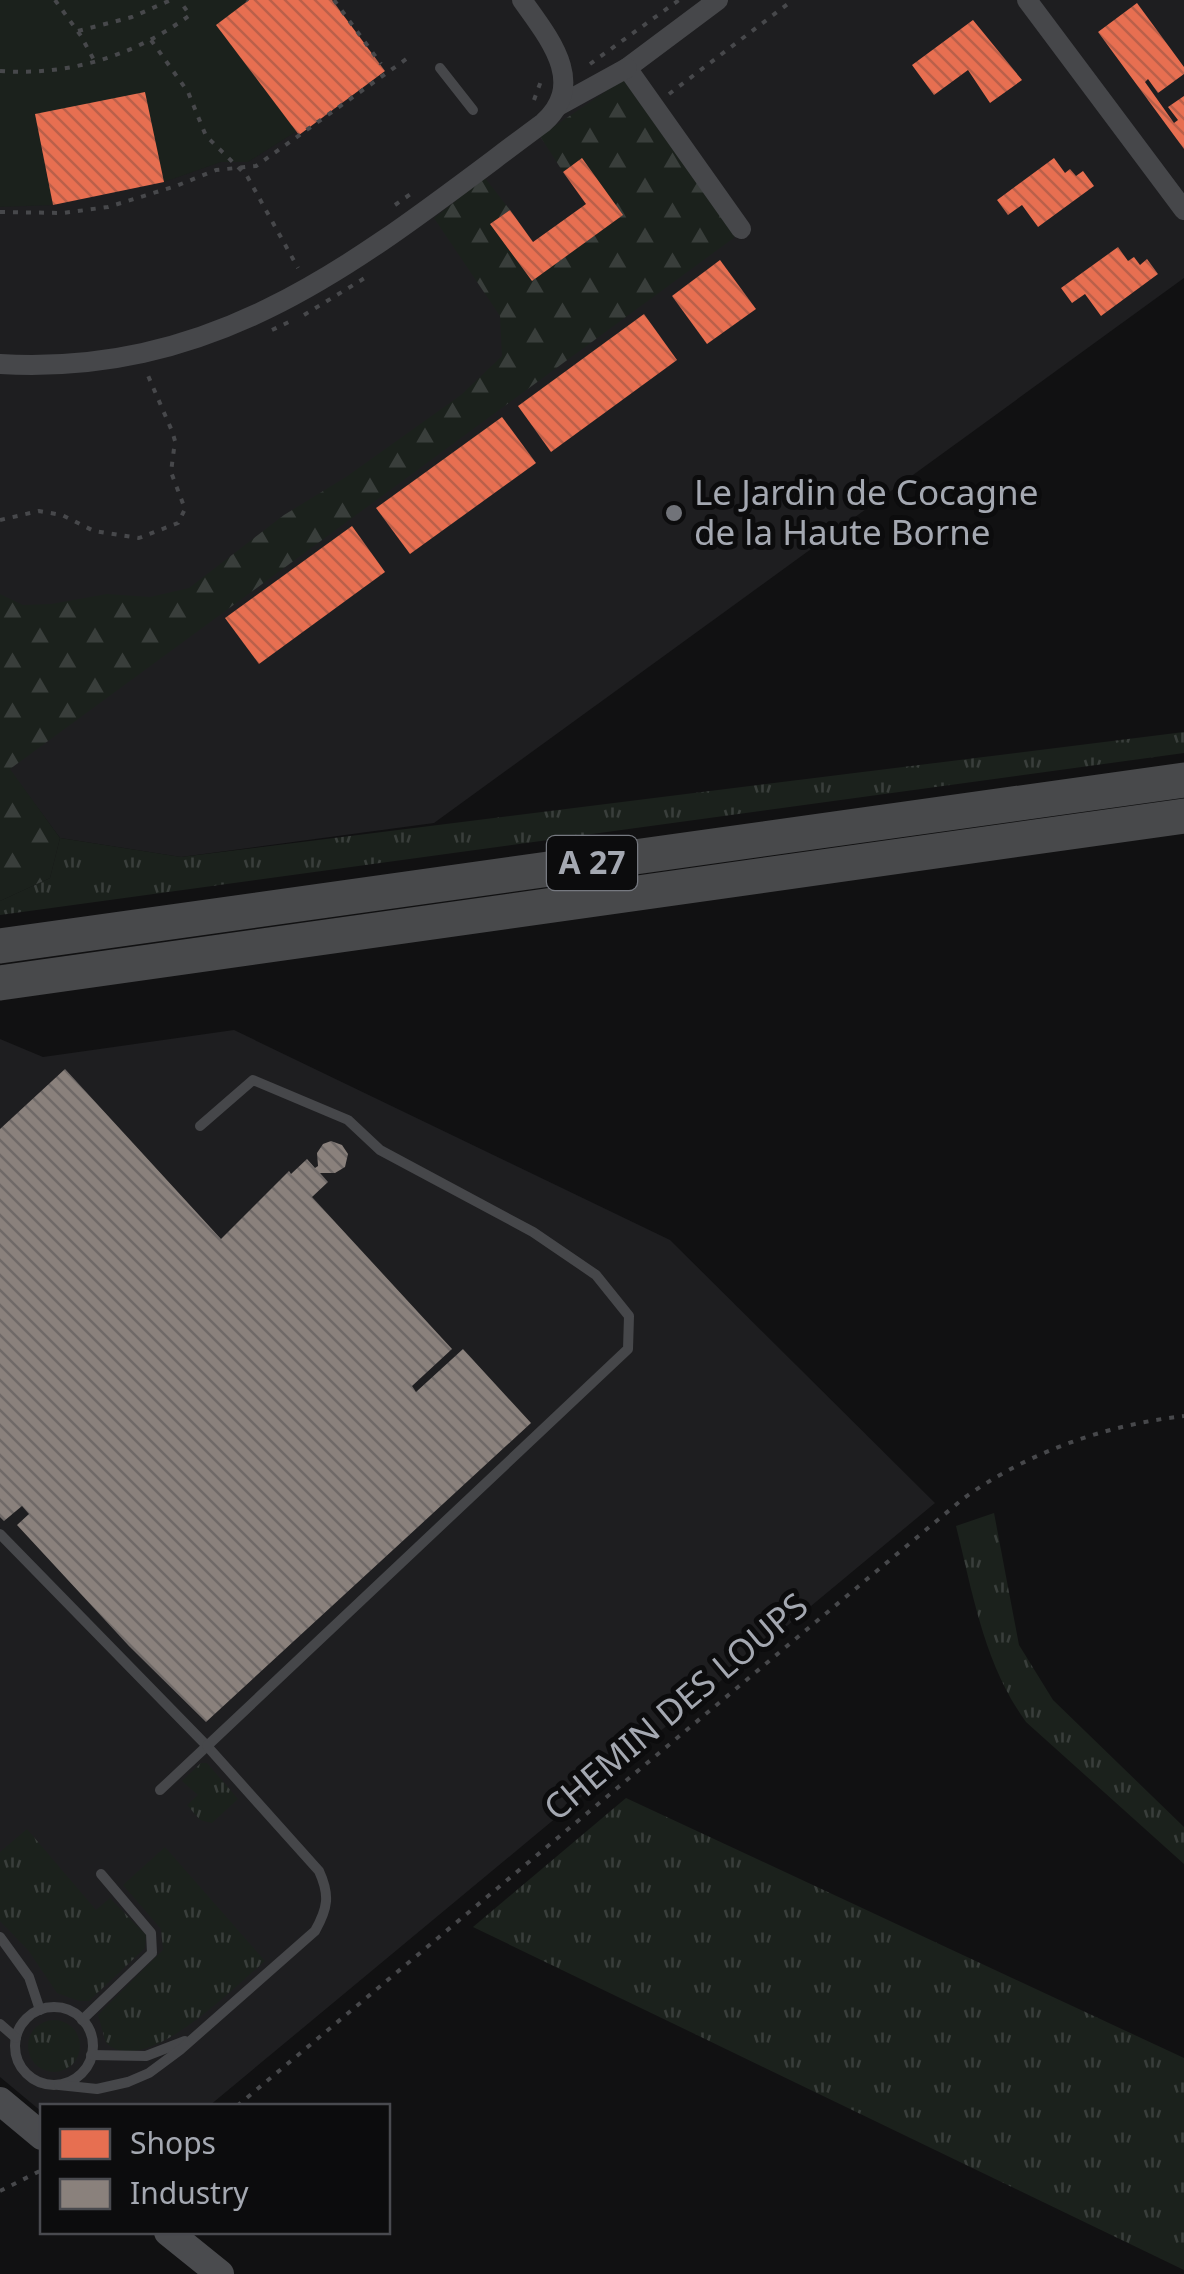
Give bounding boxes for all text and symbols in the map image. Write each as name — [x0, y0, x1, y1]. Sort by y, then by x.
place label: Le Jardin de Cocagne de la Haute Borne — [694, 468, 1038, 555]
marker: Le Jardin de Cocagne de la Haute Borne — [663, 502, 685, 524]
road number: A 27 — [547, 836, 637, 890]
street label: CHEMIN DES LOUPS — [533, 1581, 817, 1830]
legend — [40, 2104, 390, 2234]
text: Shops — [130, 2122, 216, 2163]
text: Industry — [130, 2172, 249, 2213]

